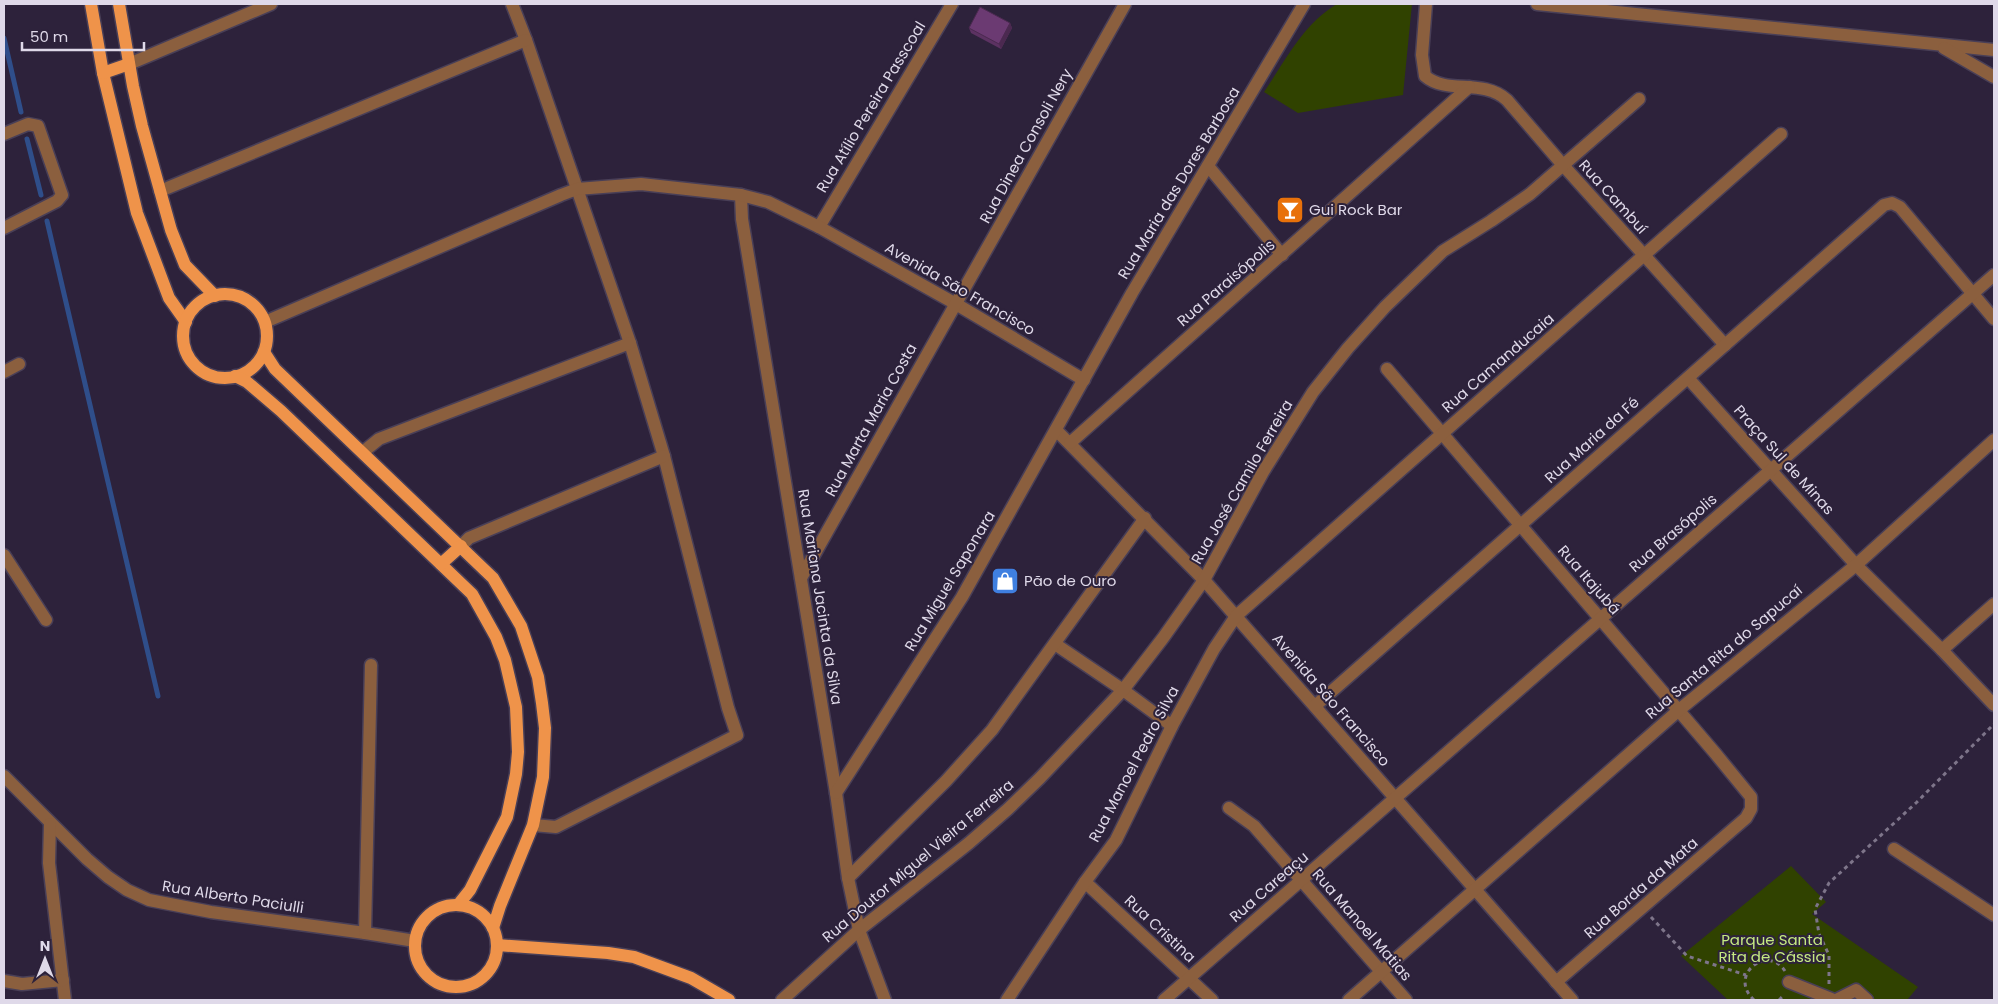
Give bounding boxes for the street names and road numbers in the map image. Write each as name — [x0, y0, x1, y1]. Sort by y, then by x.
street label: Rua Atílio Pereira Passcoal — [811, 17, 930, 196]
street label: Rua Dinea Consoli Nery — [974, 64, 1077, 227]
street label: Rua Maria das Dores Barbosa — [1113, 83, 1244, 283]
street label: Rua Cambuí — [1574, 155, 1653, 239]
street label: Rua Paraisópolis — [1172, 234, 1279, 331]
street label: Avenida São Francisco — [881, 237, 1039, 340]
street label: Rua Camanducaia — [1437, 308, 1558, 417]
street label: Rua Marta Maria Costa — [820, 339, 921, 500]
street label: Rua Maria da Fé — [1540, 392, 1643, 488]
street label: Rua José Camilo Ferreira — [1186, 396, 1297, 568]
street label: Praça Sul de Minas — [1729, 400, 1840, 519]
street label: Rua Mariana Jacinta da Silva — [793, 488, 848, 706]
street label: Rua Brasópolis — [1624, 488, 1721, 577]
street label: Rua Miguel Saponara — [899, 507, 1000, 655]
street label: Rua Itajubá — [1553, 540, 1625, 619]
street label: Rua Santa Rita do Sapucaí — [1641, 579, 1807, 724]
street label: Avenida São Francisco — [1268, 629, 1395, 771]
street label: Rua Manoel Pedro Silva — [1083, 682, 1184, 846]
street label: Rua Doutor Miguel Vieira Ferreira — [817, 774, 1018, 947]
street label: Rua Borda da Mata — [1579, 832, 1702, 943]
street label: Rua Careaçu — [1225, 846, 1313, 927]
street label: Rua Manoel Matias — [1308, 864, 1417, 985]
street label: Rua Alberto Paciulli — [161, 875, 305, 918]
street label: Rua Cristina — [1120, 890, 1201, 967]

